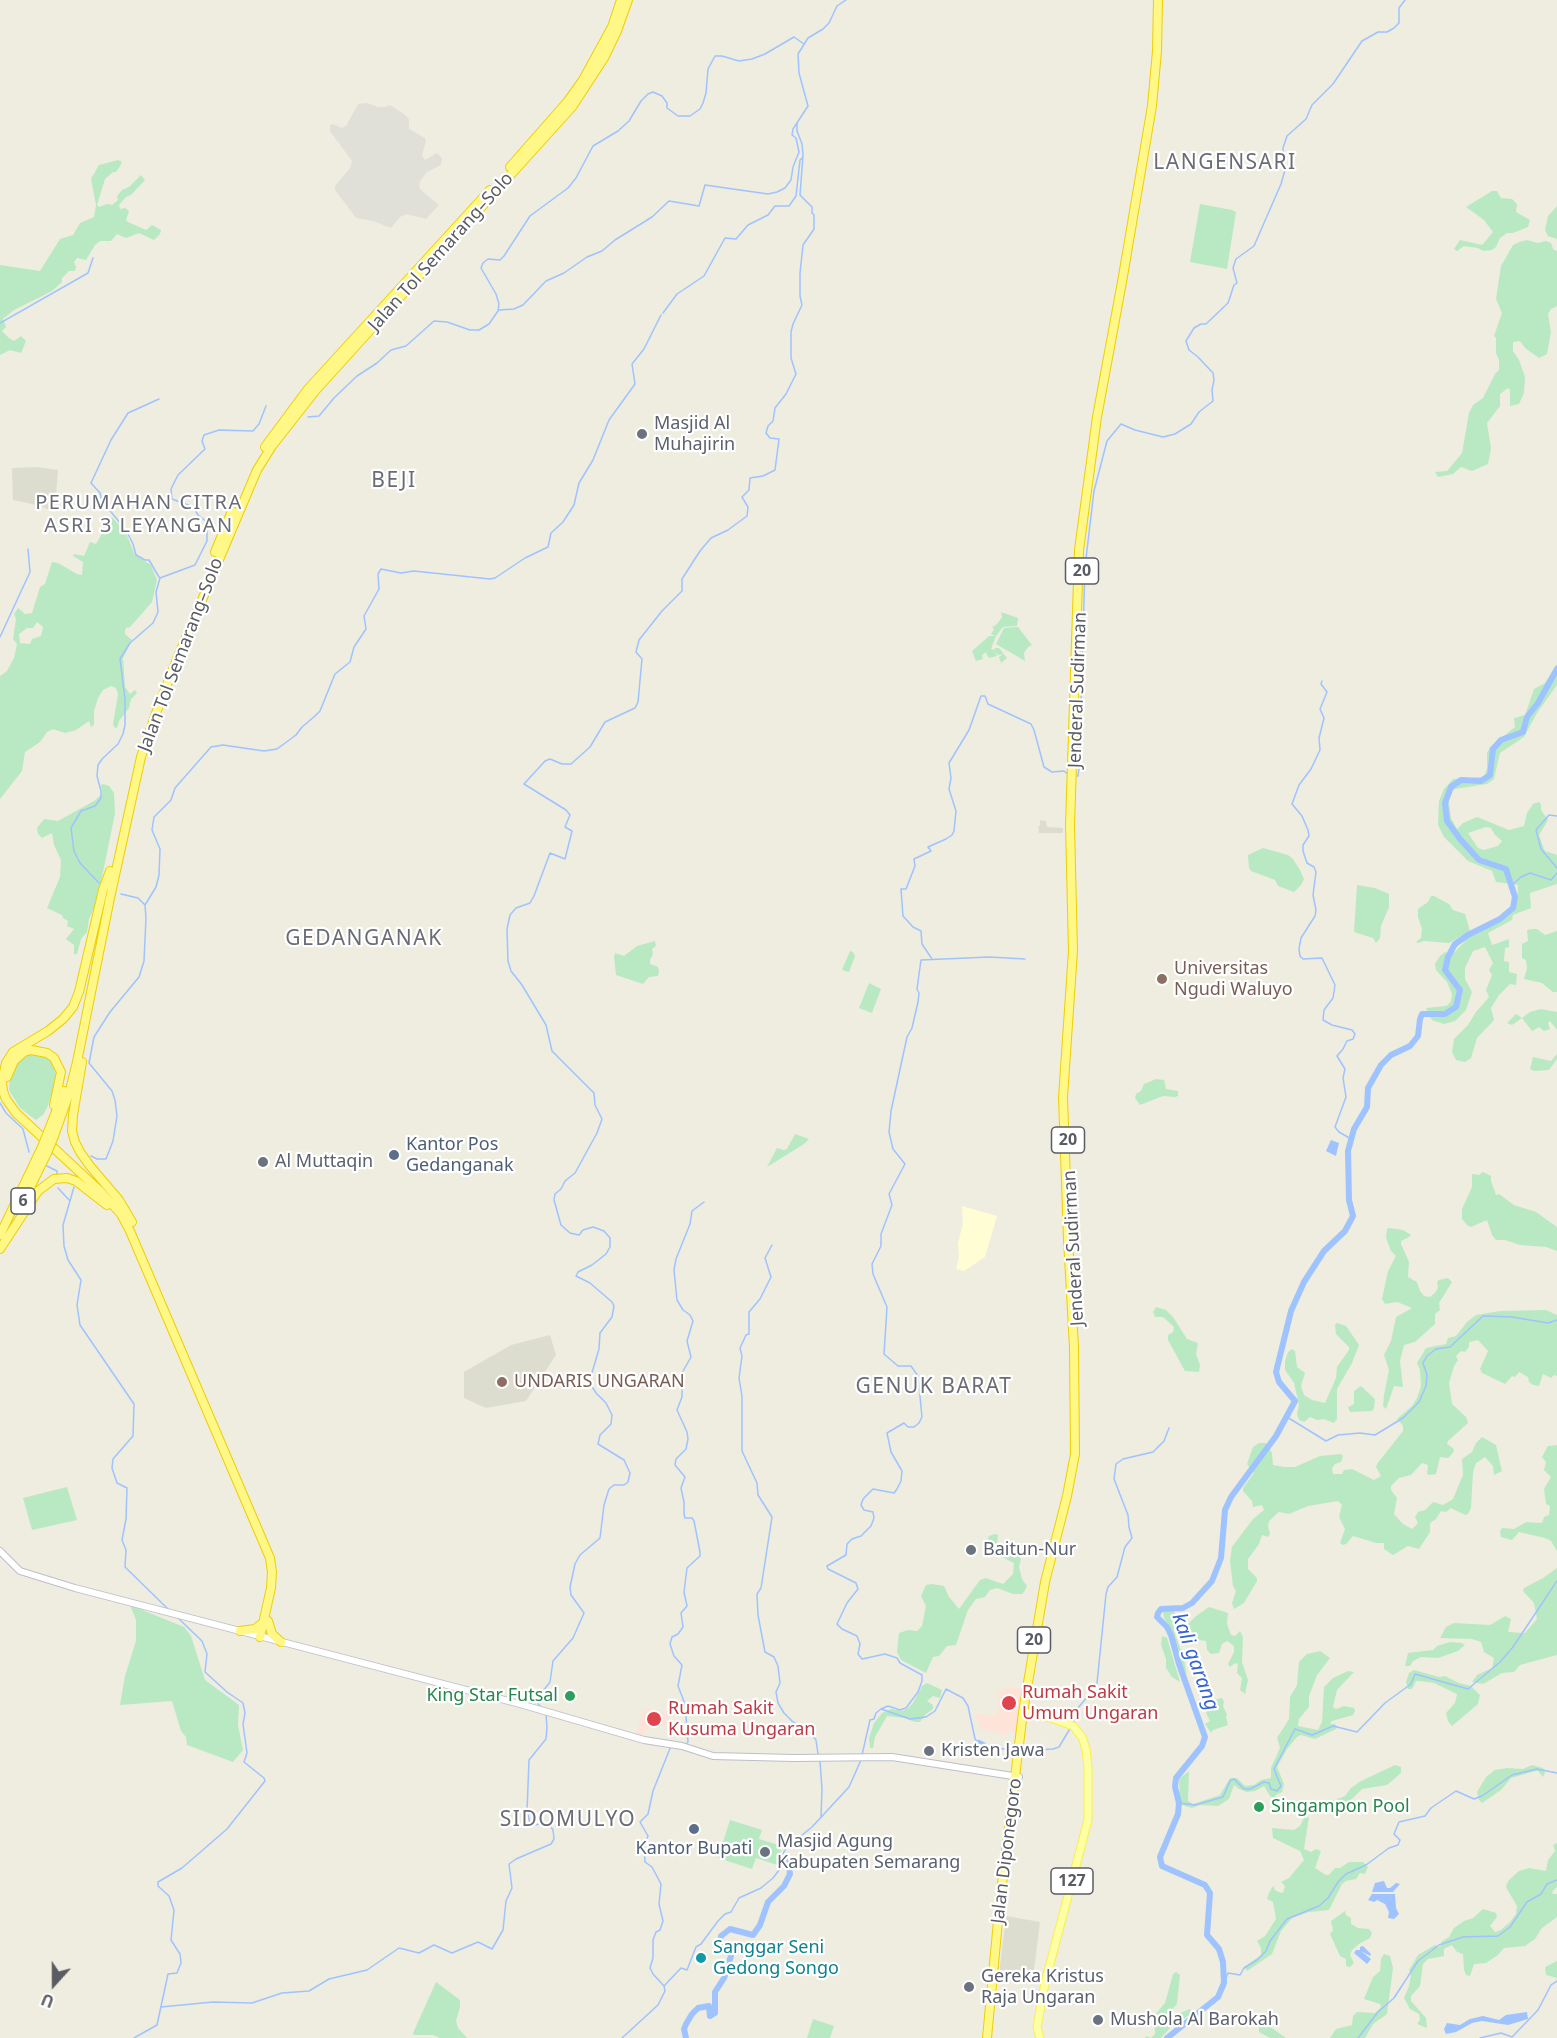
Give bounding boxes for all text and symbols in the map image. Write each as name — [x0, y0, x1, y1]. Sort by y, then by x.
district label: LANGENSARI — [1153, 150, 1297, 176]
street label: Jalan Tol Semarang–Solo — [364, 168, 518, 336]
place label: Masjid Al Muhajirin — [654, 413, 735, 456]
marker: Masjid Al Muhajirin — [635, 427, 649, 441]
district label: BEJI — [371, 468, 417, 494]
district label: PERUMAHAN CITRA ASRI 3 LEYANGAN — [35, 491, 243, 538]
street label: Jalan Tol Semarang–Solo — [134, 555, 228, 755]
road number: 20 — [1066, 558, 1098, 584]
street label: Jenderal Sudirman — [1064, 612, 1092, 768]
district label: GEDANGANAK — [285, 926, 443, 952]
place label: Universitas Ngudi Waluyo — [1174, 958, 1293, 1000]
marker: Universitas Ngudi Waluyo — [1155, 972, 1169, 986]
road number: 20 — [1052, 1127, 1084, 1153]
place label: Kantor Pos Gedanganak — [406, 1134, 514, 1176]
marker: Kantor Pos Gedanganak — [387, 1148, 401, 1162]
place label: Al Muttaqin — [275, 1151, 373, 1173]
marker: Al Muttaqin — [256, 1155, 270, 1169]
street label: Jenderal Sudirman — [1059, 1169, 1089, 1327]
road number: 6 — [11, 1188, 35, 1214]
place label: UNDARIS UNGARAN — [514, 1371, 685, 1393]
district label: GENUK BARAT — [856, 1374, 1012, 1400]
marker: UNDARIS UNGARAN — [495, 1375, 509, 1389]
place label: Baitun-Nur — [983, 1539, 1076, 1561]
marker: Baitun-Nur — [964, 1543, 978, 1557]
water label: kali garang — [1166, 1610, 1224, 1714]
road number: 20 — [1018, 1627, 1050, 1653]
place label: Rumah Sakit Umum Ungaran — [1022, 1682, 1158, 1724]
place label: King Star Futsal — [426, 1685, 558, 1707]
marker: King Star Futsal — [563, 1689, 577, 1703]
marker: Rumah Sakit Umum Ungaran — [1000, 1694, 1018, 1712]
place label: Rumah Sakit Kusuma Ungaran — [668, 1698, 815, 1740]
marker: Rumah Sakit Kusuma Ungaran — [645, 1710, 663, 1728]
place label: Kristen Jawa — [941, 1740, 1045, 1762]
marker: Kristen Jawa — [922, 1744, 936, 1758]
street label: Jalan Diponegoro — [987, 1777, 1027, 1925]
place label: Singampon Pool — [1271, 1796, 1410, 1818]
marker: Singampon Pool — [1252, 1800, 1266, 1814]
district label: SIDOMULYO — [500, 1807, 636, 1833]
marker: Kantor Bupati — [687, 1822, 701, 1836]
place label: Masjid Agung Kabupaten Semarang — [777, 1831, 960, 1874]
place label: Kantor Bupati — [636, 1838, 752, 1860]
marker: Masjid Agung Kabupaten Semarang — [758, 1845, 772, 1859]
road number: 127 — [1051, 1868, 1093, 1894]
place label: Sanggar Seni Gedong Songo — [713, 1937, 839, 1980]
marker: Sanggar Seni Gedong Songo — [694, 1951, 708, 1965]
north arrow — [24, 1954, 84, 2014]
place label: Gereka Kristus Raja Ungaran — [981, 1966, 1104, 2008]
marker: Gereka Kristus Raja Ungaran — [962, 1980, 976, 1994]
text: U — [38, 1988, 57, 2013]
place label: Mushola Al Barokah — [1110, 2009, 1279, 2031]
marker: Mushola Al Barokah — [1091, 2013, 1105, 2027]

